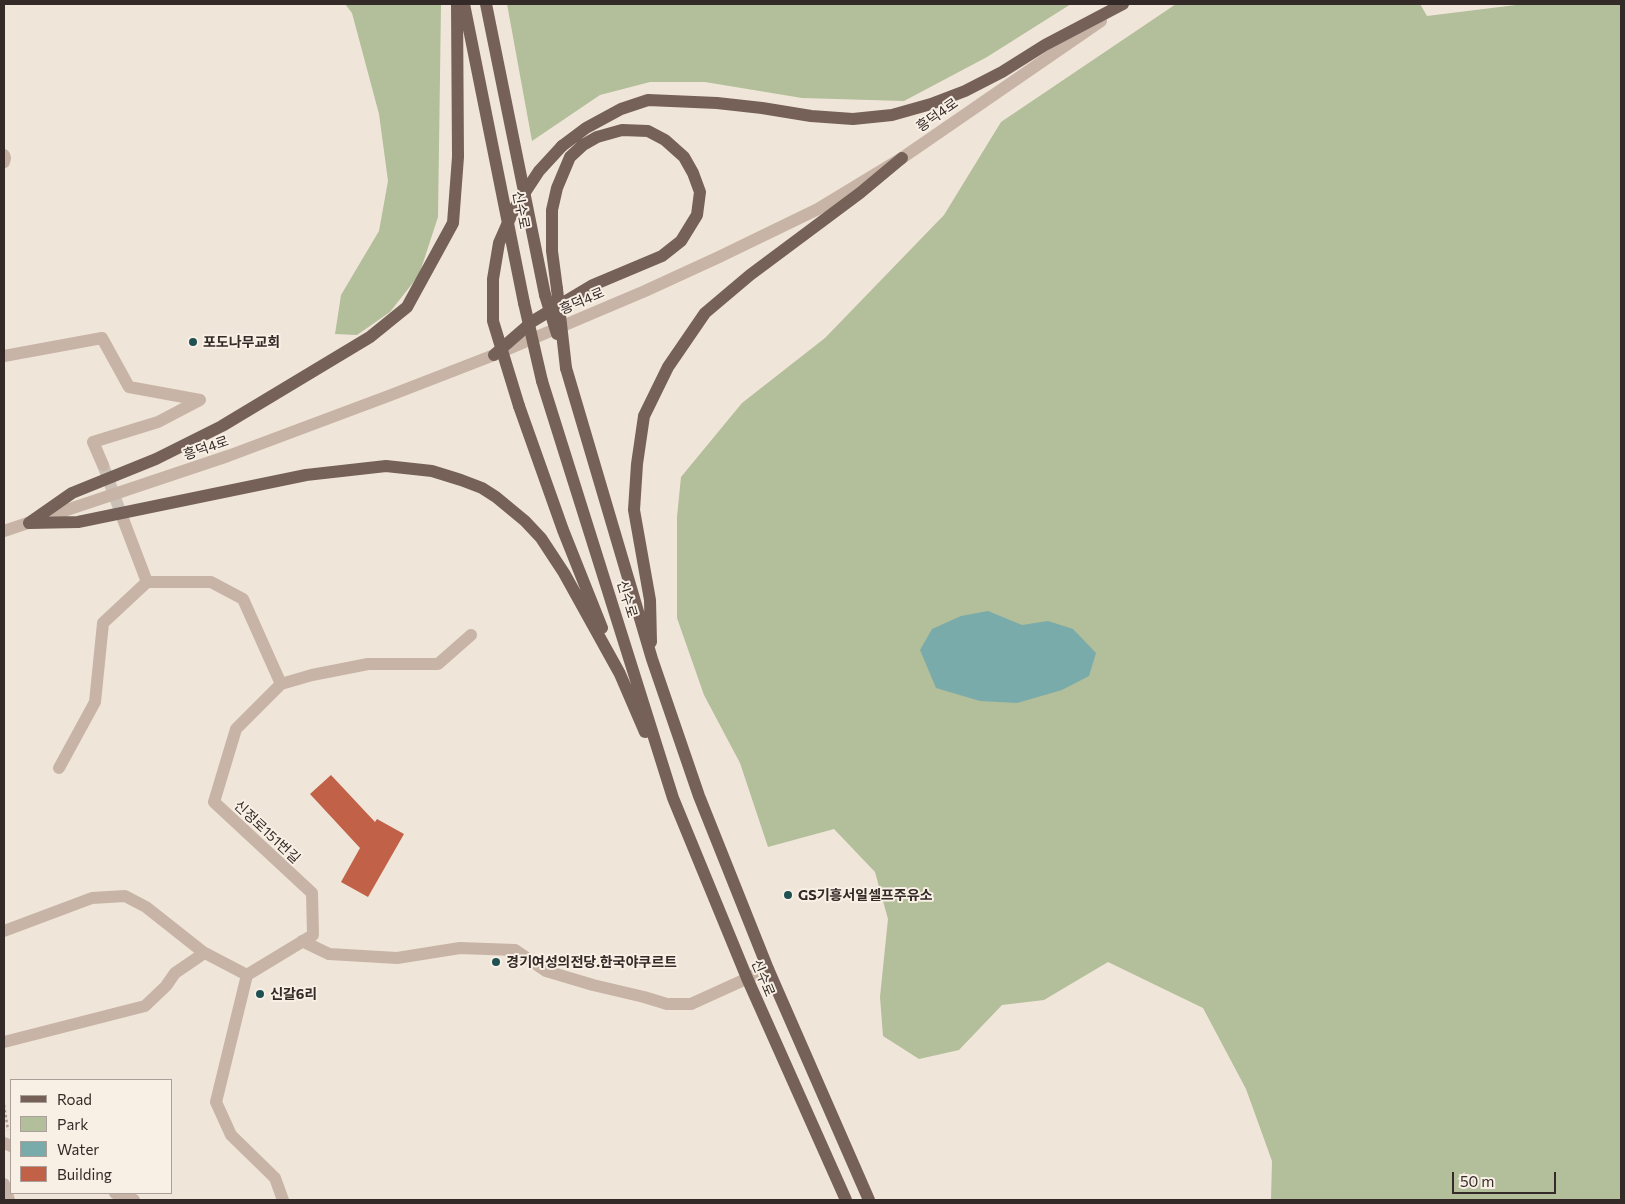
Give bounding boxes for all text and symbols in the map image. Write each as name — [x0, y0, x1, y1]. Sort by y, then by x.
street label: 흥덕4로 — [913, 95, 961, 135]
street label: 신수로 — [509, 189, 533, 231]
street label: 흥덕4로 — [557, 284, 607, 318]
place label: 포도나무교회 — [203, 334, 280, 350]
marker: 포도나무교회 — [187, 336, 199, 348]
street label: 흥덕4로 — [181, 432, 231, 464]
street label: 신수로 — [613, 578, 641, 620]
street label: 신정로151번길 — [230, 797, 304, 867]
place label: GS기흥서일셀프주유소 — [798, 887, 933, 903]
marker: GS기흥서일셀프주유소 — [782, 889, 794, 901]
place label: 경기여성의전당.한국야쿠르트 — [506, 954, 677, 970]
marker: 경기여성의전당.한국야쿠르트 — [490, 956, 502, 968]
street label: 신수로 — [748, 957, 778, 999]
place label: 신갈6리 — [270, 986, 317, 1002]
marker: 신갈6리 — [254, 988, 266, 1000]
legend — [10, 1079, 172, 1194]
text: Road — [57, 1090, 92, 1108]
text: Park — [57, 1115, 88, 1133]
text: Water — [57, 1140, 99, 1158]
scale bar — [1455, 1162, 1559, 1194]
text: Building — [57, 1165, 112, 1183]
text: 50 m — [1460, 1172, 1494, 1190]

